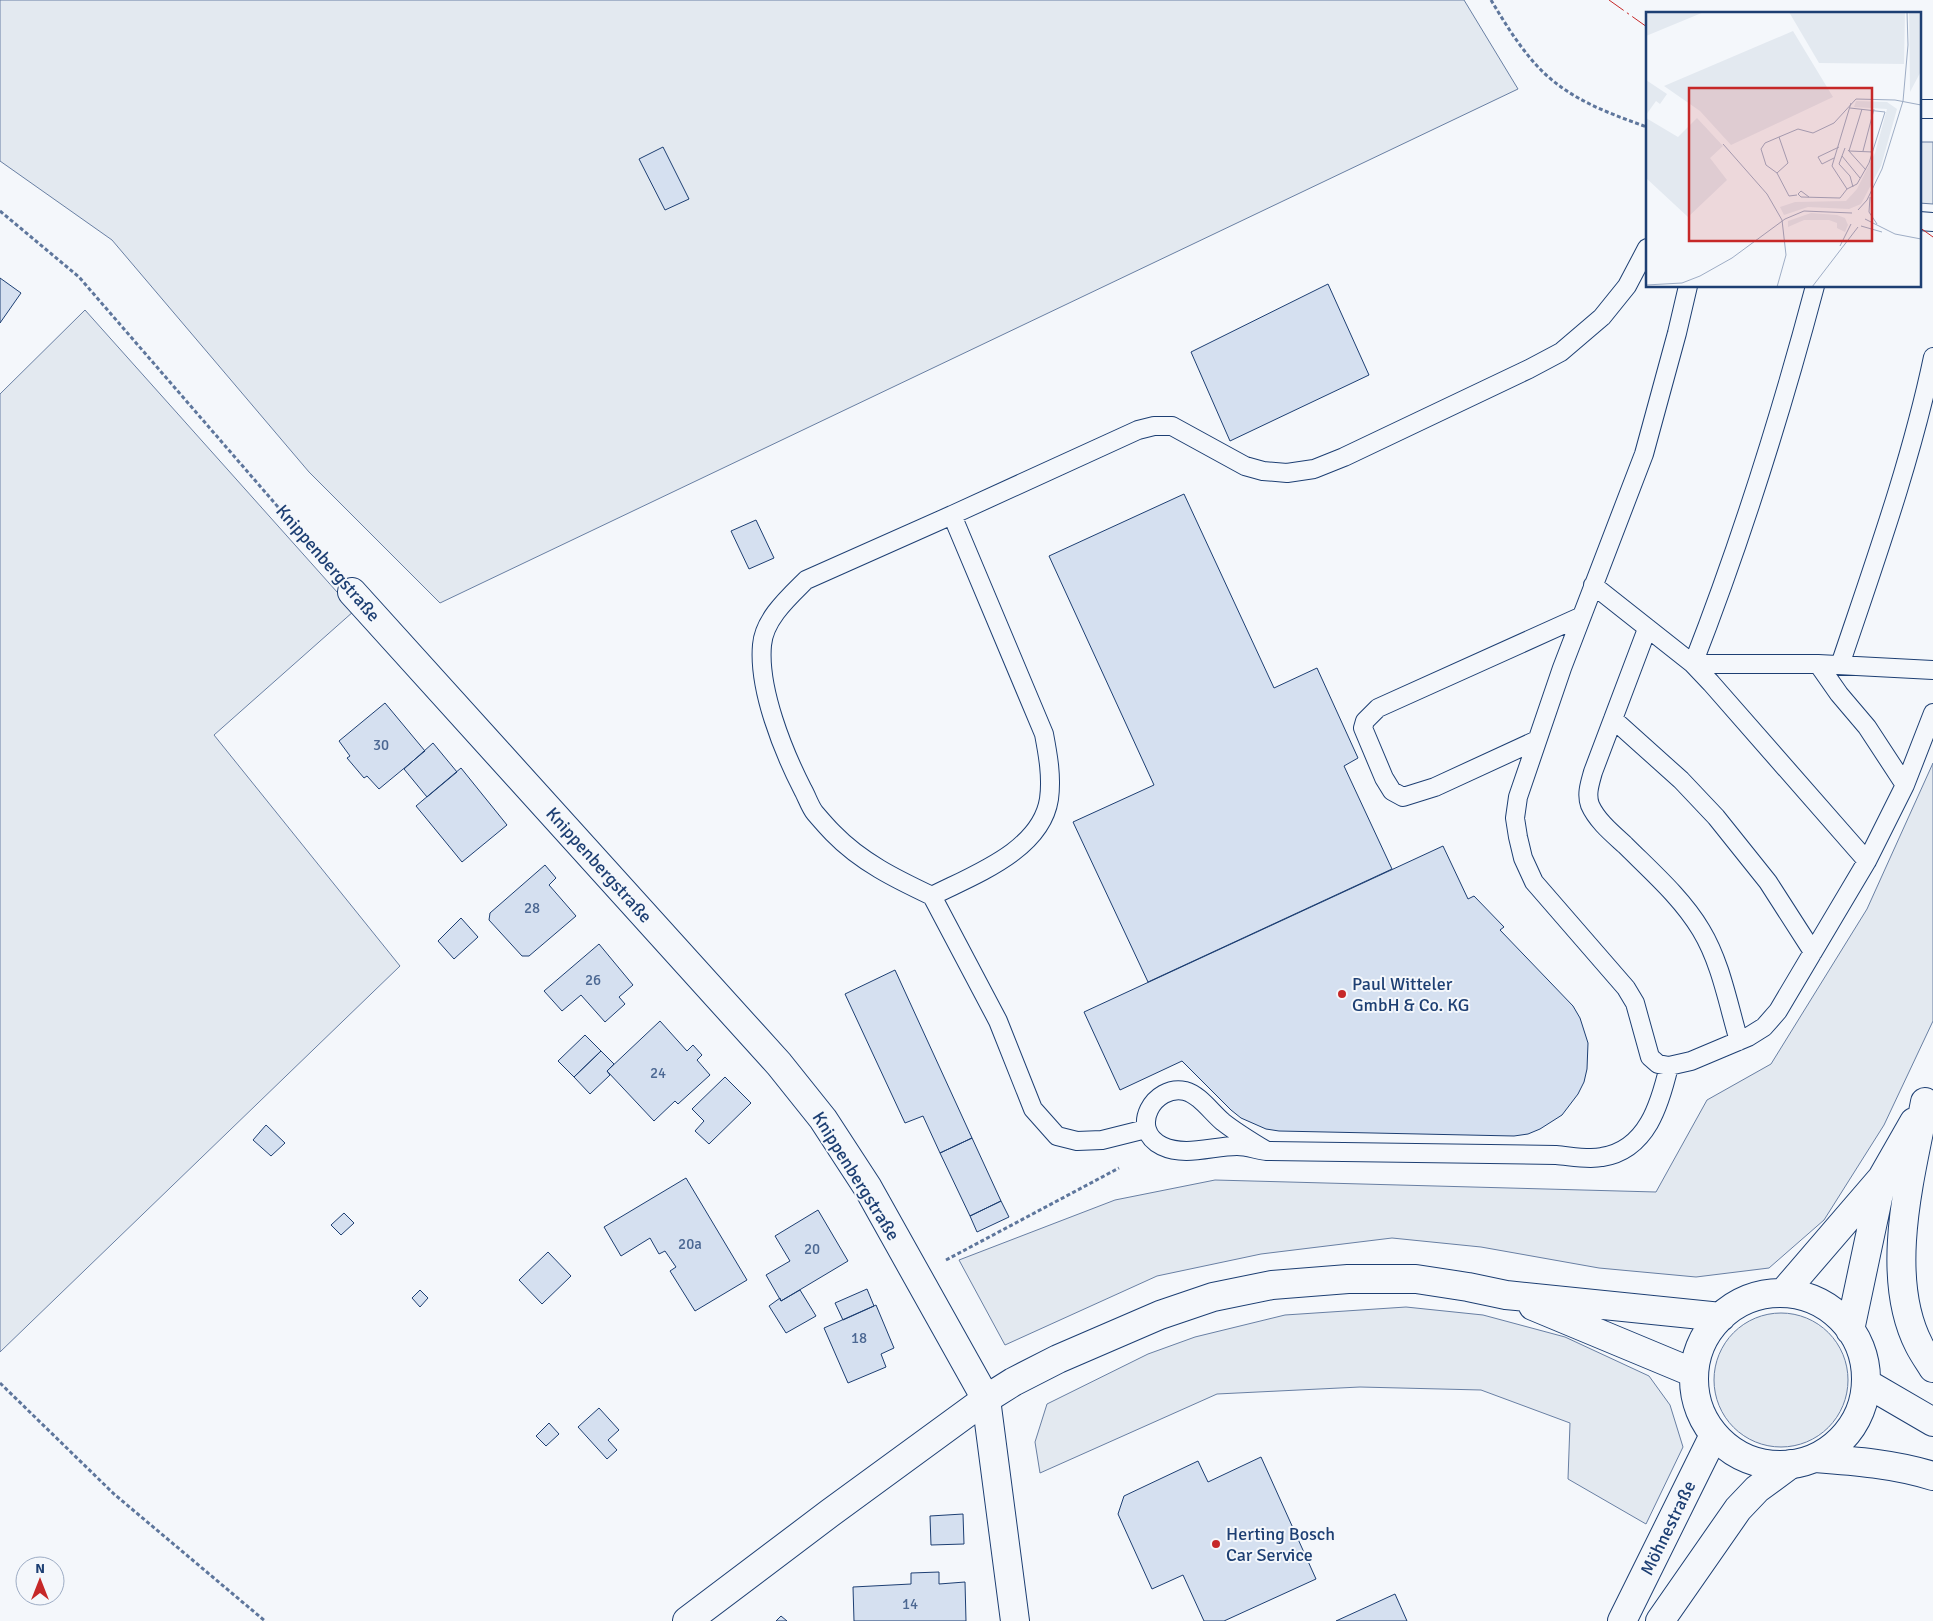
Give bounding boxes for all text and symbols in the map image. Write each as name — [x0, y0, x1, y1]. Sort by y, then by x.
inset map — [1646, 12, 1920, 288]
street label: Knippenbergstraße — [271, 500, 385, 626]
house number: 30 — [373, 736, 389, 754]
street label: Knippenbergstraße — [541, 803, 657, 927]
house number: 28 — [524, 899, 540, 917]
house number: 26 — [585, 971, 601, 989]
place label: Paul Witteler GmbH & Co. KG — [1352, 973, 1469, 1016]
marker: Paul Witteler GmbH & Co. KG — [1336, 988, 1348, 1000]
house number: 24 — [650, 1064, 666, 1082]
street label: Knippenbergstraße — [807, 1107, 905, 1245]
house number: 20a — [678, 1235, 702, 1253]
house number: 20 — [804, 1240, 820, 1258]
house number: 18 — [851, 1329, 867, 1347]
street label: Möhnestraße — [1636, 1477, 1700, 1579]
place label: Herting Bosch Car Service — [1226, 1523, 1335, 1566]
marker: Herting Bosch Car Service — [1210, 1538, 1222, 1550]
north arrow — [15, 1556, 65, 1606]
text: N — [35, 1560, 45, 1577]
house number: 14 — [902, 1595, 918, 1613]

